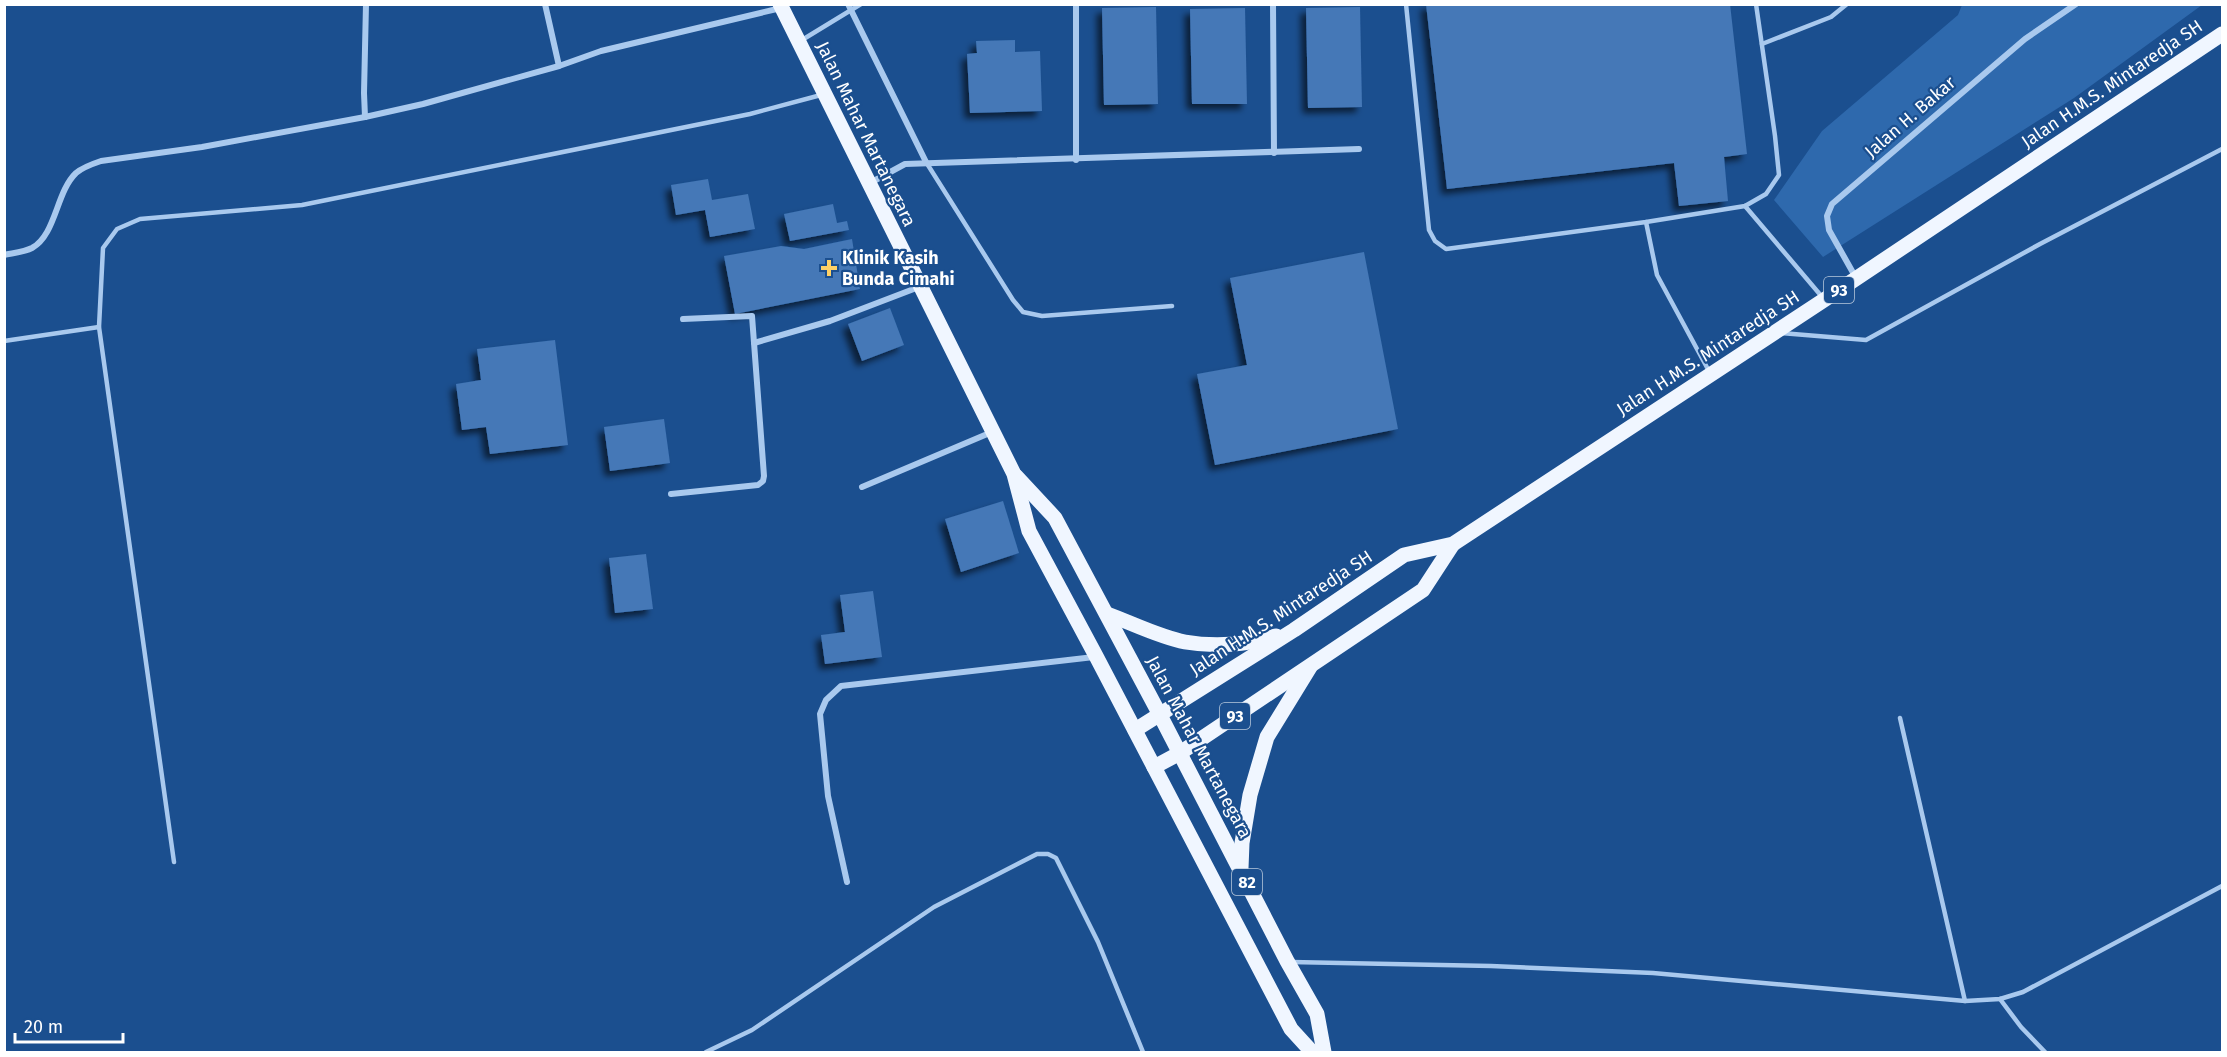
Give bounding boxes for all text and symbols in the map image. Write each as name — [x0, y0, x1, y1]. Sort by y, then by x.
street label: Jalan H.M.S. Mintaredja SH — [2017, 15, 2207, 153]
street label: Jalan Mahar Martanegara — [812, 38, 920, 230]
street label: Jalan H. Bakar — [1860, 72, 1960, 162]
place label: Klinik Kasih Bunda Cimahi — [842, 247, 955, 290]
marker: Klinik Kasih Bunda Cimahi — [820, 259, 838, 277]
road number: 93 — [1824, 277, 1854, 303]
street label: Jalan H.M.S. Mintaredja SH — [1612, 286, 1804, 420]
street label: Jalan H.M.S. Mintaredja SH — [1185, 546, 1377, 680]
street label: Jalan Mahar Martanegara — [1142, 652, 1256, 842]
road number: 93 — [1220, 703, 1250, 729]
road number: 82 — [1232, 869, 1262, 895]
scale bar — [15, 1006, 123, 1044]
text: 20 m — [24, 1016, 63, 1038]

